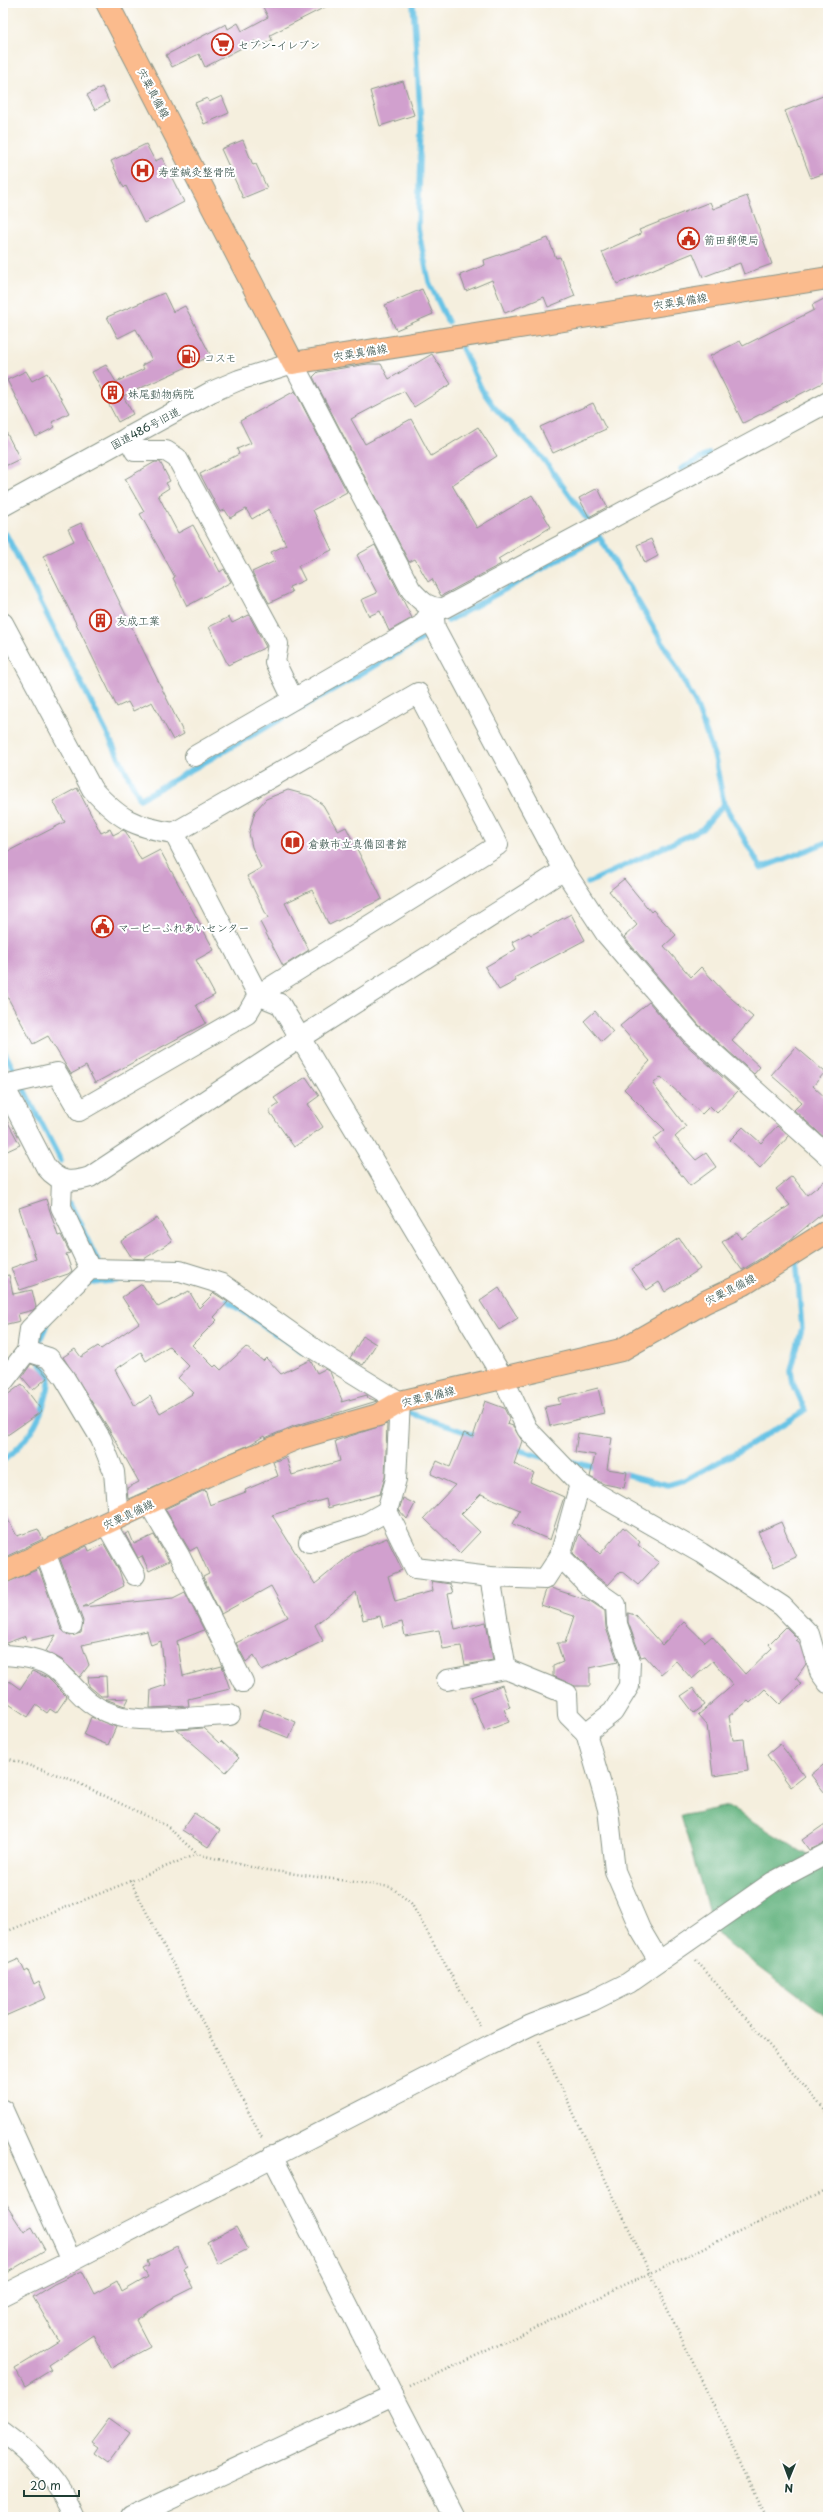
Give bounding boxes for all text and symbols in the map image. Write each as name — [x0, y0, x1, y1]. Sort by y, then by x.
supermarket icon: セブン-イレブン — [209, 31, 235, 57]
place label: セブン-イレブン — [238, 36, 320, 53]
street label: 宍粟真備線 — [134, 65, 174, 121]
hospital icon: 寿堂鍼灸整骨院 — [129, 158, 155, 184]
place label: 寿堂鍼灸整骨院 — [158, 163, 235, 180]
public building icon: 箭田郵便局 — [675, 226, 701, 252]
place label: 箭田郵便局 — [704, 231, 759, 248]
street label: 宍粟真備線 — [652, 288, 708, 314]
street label: 宍粟真備線 — [332, 339, 388, 365]
fuel station icon: コスモ — [175, 344, 201, 370]
place label: コスモ — [204, 349, 237, 366]
building icon: 妹尾動物病院 — [99, 380, 125, 406]
place label: 妹尾動物病院 — [128, 385, 194, 402]
street label: 国道486号旧道 — [107, 403, 183, 453]
building icon: 友成工業 — [88, 607, 114, 633]
place label: 友成工業 — [116, 612, 160, 629]
library icon: 倉敷市立真備図書館 — [279, 830, 305, 856]
place label: 倉敷市立真備図書館 — [308, 835, 407, 852]
public building icon: マービーふれあいセンター — [89, 914, 115, 940]
place label: マービーふれあいセンター — [118, 919, 249, 936]
street label: 宍粟真備線 — [702, 1269, 758, 1309]
street label: 宍粟真備線 — [399, 1381, 457, 1411]
street label: 宍粟真備線 — [99, 1495, 157, 1533]
north arrow — [769, 2458, 809, 2498]
scale bar — [24, 2472, 79, 2498]
text: 20 m — [30, 2476, 61, 2494]
text: N — [784, 2480, 793, 2497]

